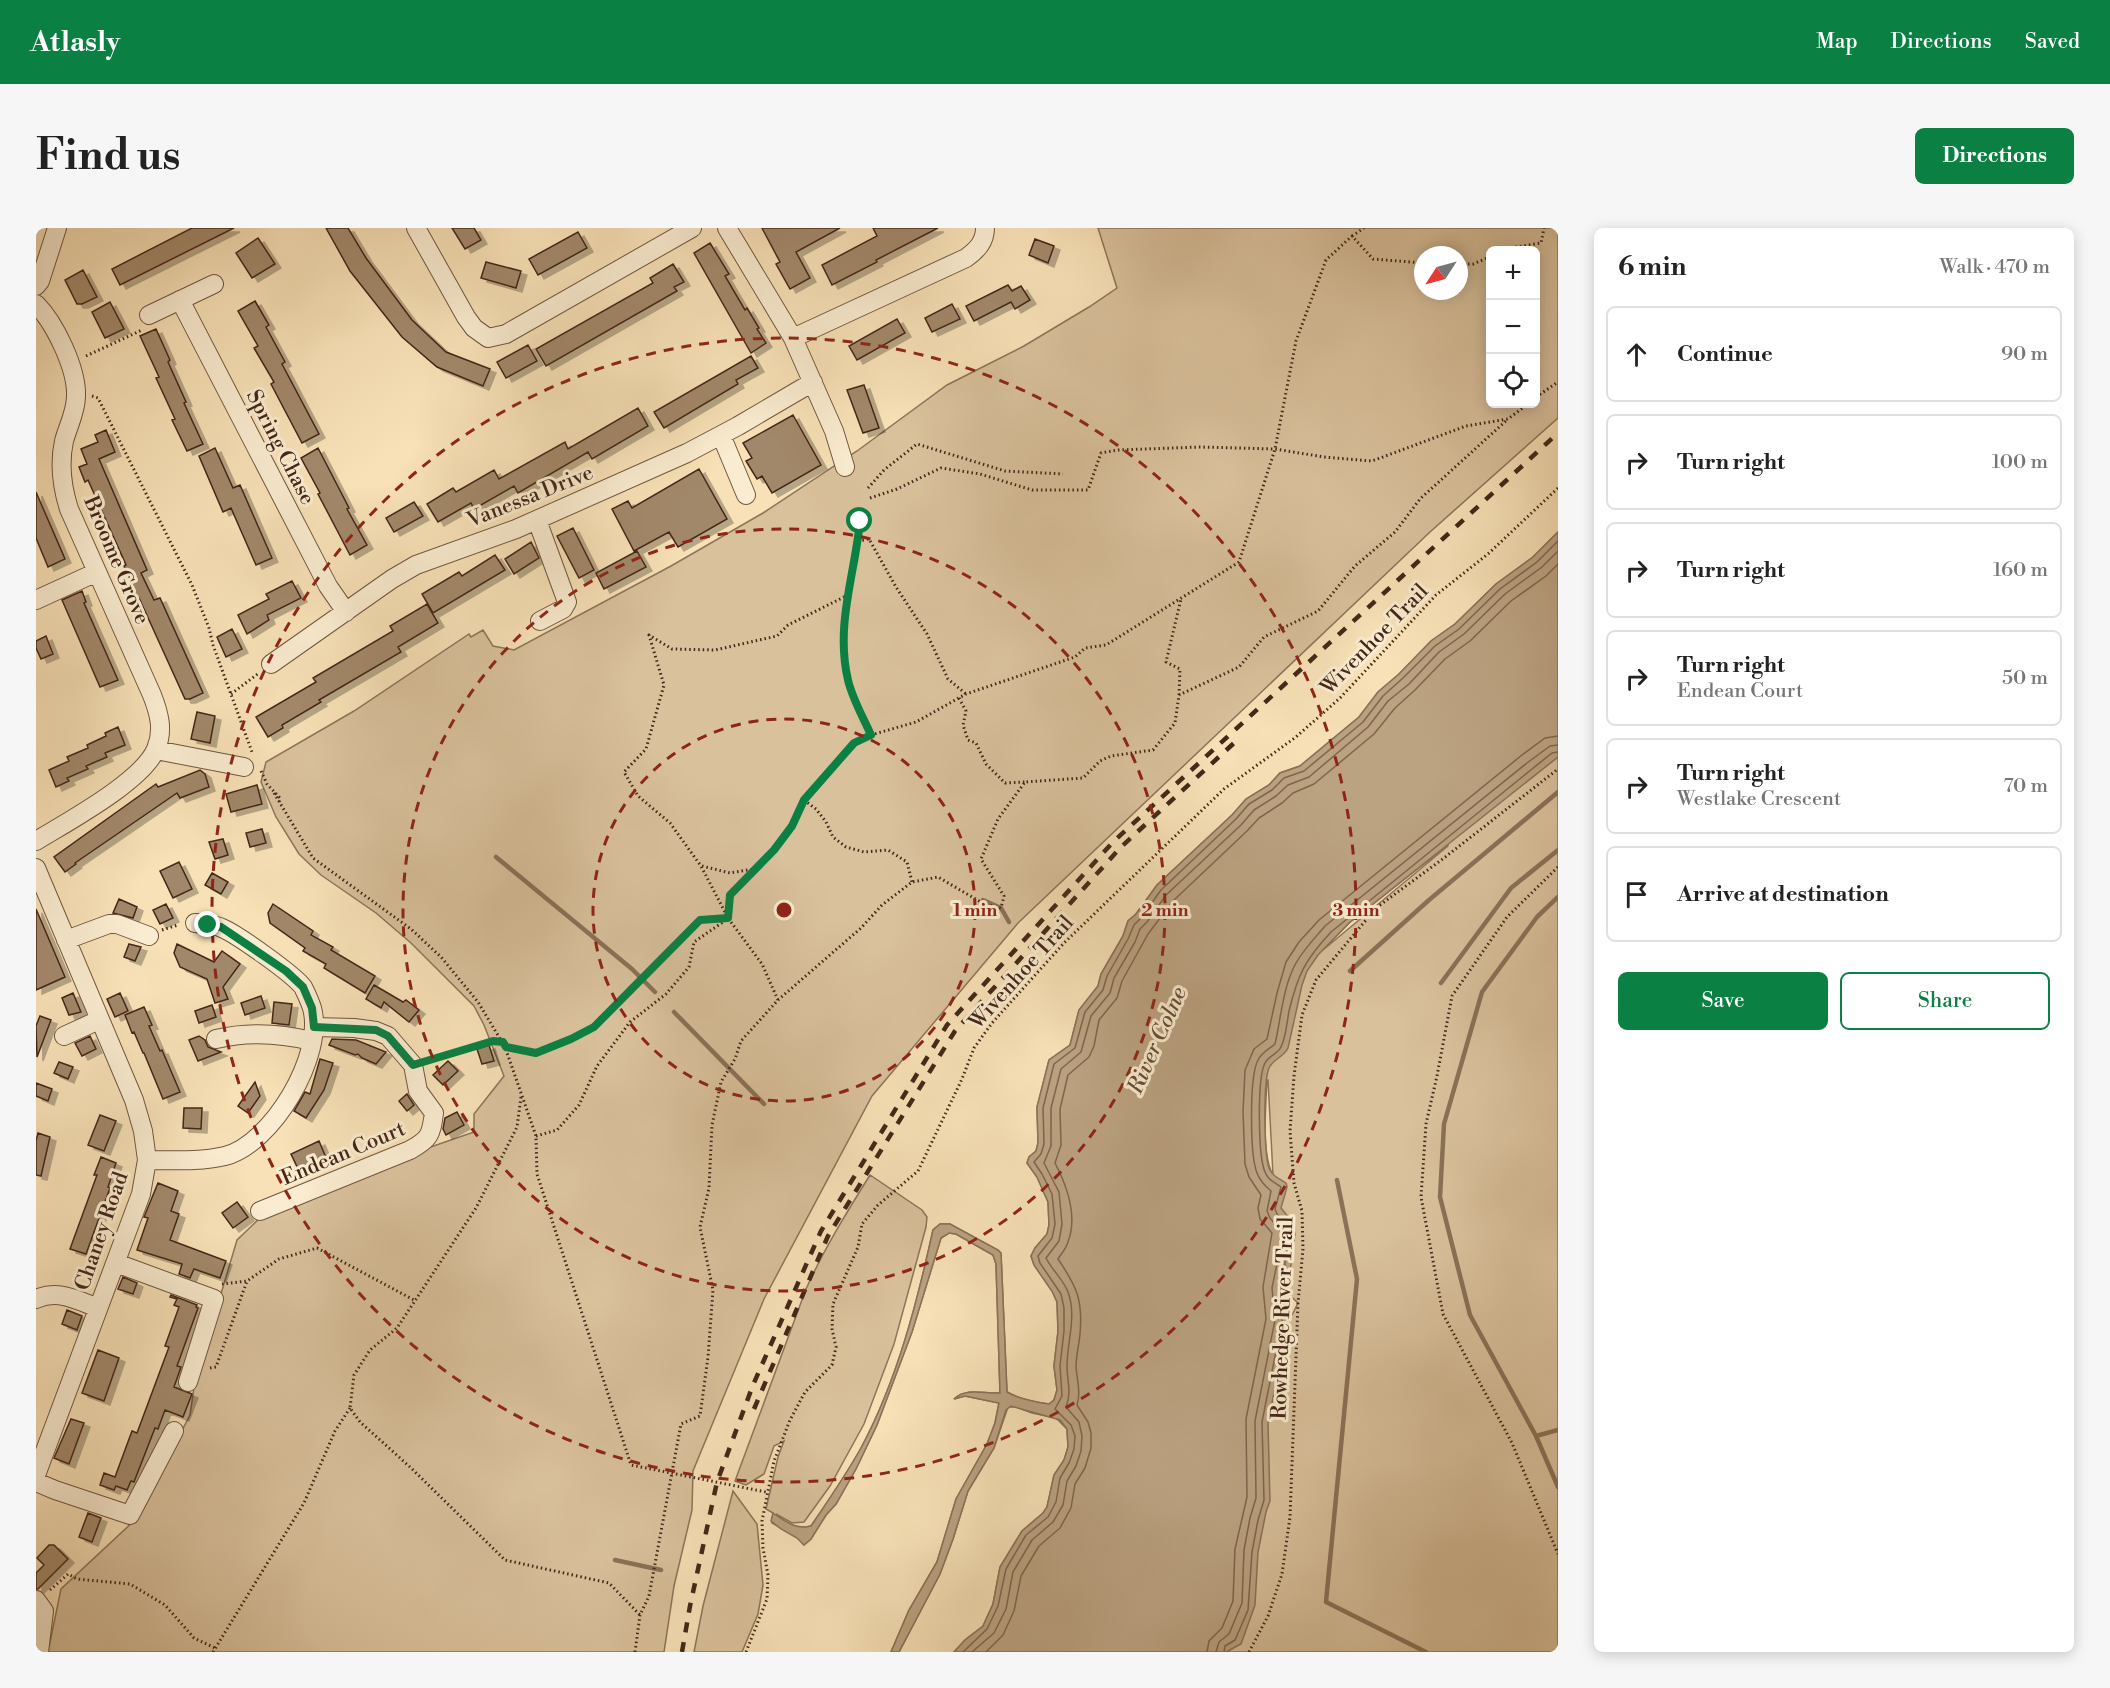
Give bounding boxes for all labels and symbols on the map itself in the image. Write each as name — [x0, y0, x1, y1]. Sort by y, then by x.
north arrow — [1414, 246, 1468, 300]
street label: Spring Chase — [240, 386, 320, 509]
street label: Vanessa Drive — [463, 460, 597, 534]
street label: Broome Grove — [77, 491, 155, 628]
route start — [846, 507, 872, 533]
street label: Wivenhoe Trail — [1315, 579, 1434, 701]
text: 1 min — [953, 899, 997, 922]
text: 2 min — [1141, 899, 1189, 922]
text: 3 min — [1333, 899, 1379, 922]
centre of rings — [774, 900, 794, 920]
street label: Wivenhoe Trail — [963, 910, 1080, 1036]
route end — [194, 911, 220, 937]
water label: River Colne — [1121, 983, 1193, 1099]
street label: Endean Court — [277, 1116, 410, 1192]
street label: Chaney Road — [69, 1168, 134, 1294]
street label: Rowhedge River Trail — [1266, 1216, 1300, 1420]

